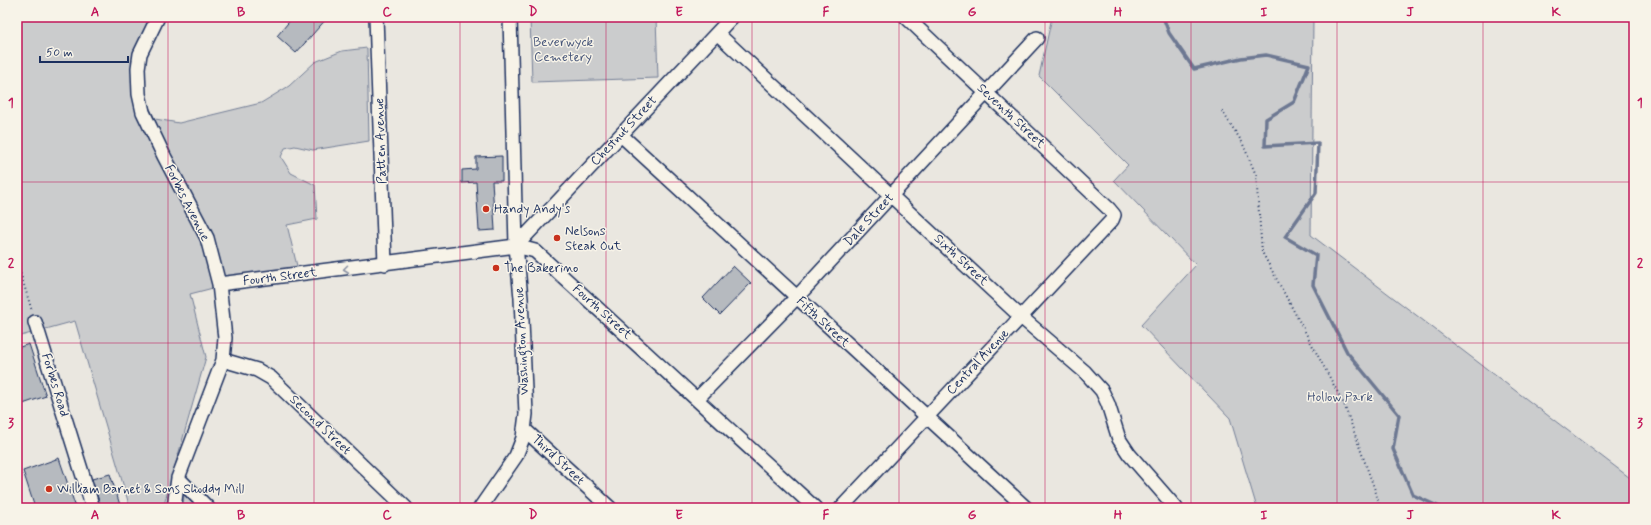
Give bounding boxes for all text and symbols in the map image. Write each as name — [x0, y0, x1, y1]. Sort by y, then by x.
text: A — [91, 4, 99, 21]
text: B — [237, 4, 246, 21]
text: C — [382, 4, 392, 21]
text: D — [529, 4, 538, 21]
text: E — [675, 4, 683, 21]
text: F — [823, 4, 830, 21]
text: G — [968, 4, 977, 21]
text: H — [1114, 4, 1123, 21]
text: I — [1261, 4, 1268, 21]
text: J — [1406, 4, 1414, 21]
text: K — [1551, 4, 1561, 21]
park label: Beverwyck Cemetery — [533, 34, 594, 66]
scale bar — [40, 38, 128, 64]
text: 50 m — [46, 45, 73, 61]
street label: Seventh Street — [973, 80, 1049, 152]
street label: Chestnut Street — [587, 92, 661, 170]
text: 1 — [8, 95, 14, 112]
text: 1 — [1637, 95, 1643, 112]
street label: Patten Avenue — [371, 98, 391, 184]
street label: Forbes Avenue — [160, 162, 214, 244]
street label: Dale Street — [840, 190, 898, 250]
place label: Handy Andy's — [494, 201, 570, 218]
marker: Handy Andy's — [481, 204, 491, 214]
place label: Nelsons Steak Out — [565, 223, 622, 255]
street label: Sixth Street — [930, 230, 992, 290]
marker: Nelsons Steak Out — [552, 233, 562, 243]
text: 2 — [8, 255, 15, 272]
text: 2 — [1637, 255, 1644, 272]
place label: The Bakerino — [504, 260, 578, 277]
marker: The Bakerino — [491, 263, 501, 273]
street label: Fourth Street — [242, 264, 318, 290]
one-way arrow — [343, 264, 349, 273]
street label: Fourth Street — [569, 281, 636, 343]
street label: Washington Avenue — [511, 287, 535, 395]
street label: Fifth Street — [793, 293, 854, 351]
street label: Central Avenue — [943, 325, 1013, 399]
street label: Forbes Road — [37, 351, 73, 419]
park label: Hollow Park — [1307, 389, 1373, 406]
street label: Second Street — [285, 391, 355, 459]
text: 3 — [8, 415, 14, 432]
text: 3 — [1637, 415, 1643, 432]
street label: Third Street — [528, 431, 588, 489]
place label: William Barnet & Sons Shoddy Mill — [57, 481, 245, 498]
marker: William Barnet & Sons Shoddy Mill — [44, 484, 54, 494]
text: A — [91, 507, 99, 524]
text: B — [237, 507, 246, 524]
text: C — [382, 507, 392, 524]
text: D — [529, 507, 538, 524]
text: E — [675, 507, 683, 524]
text: F — [823, 507, 830, 524]
text: G — [968, 507, 977, 524]
text: H — [1114, 507, 1123, 524]
text: I — [1261, 507, 1268, 524]
text: J — [1406, 507, 1414, 524]
text: K — [1551, 507, 1561, 524]

